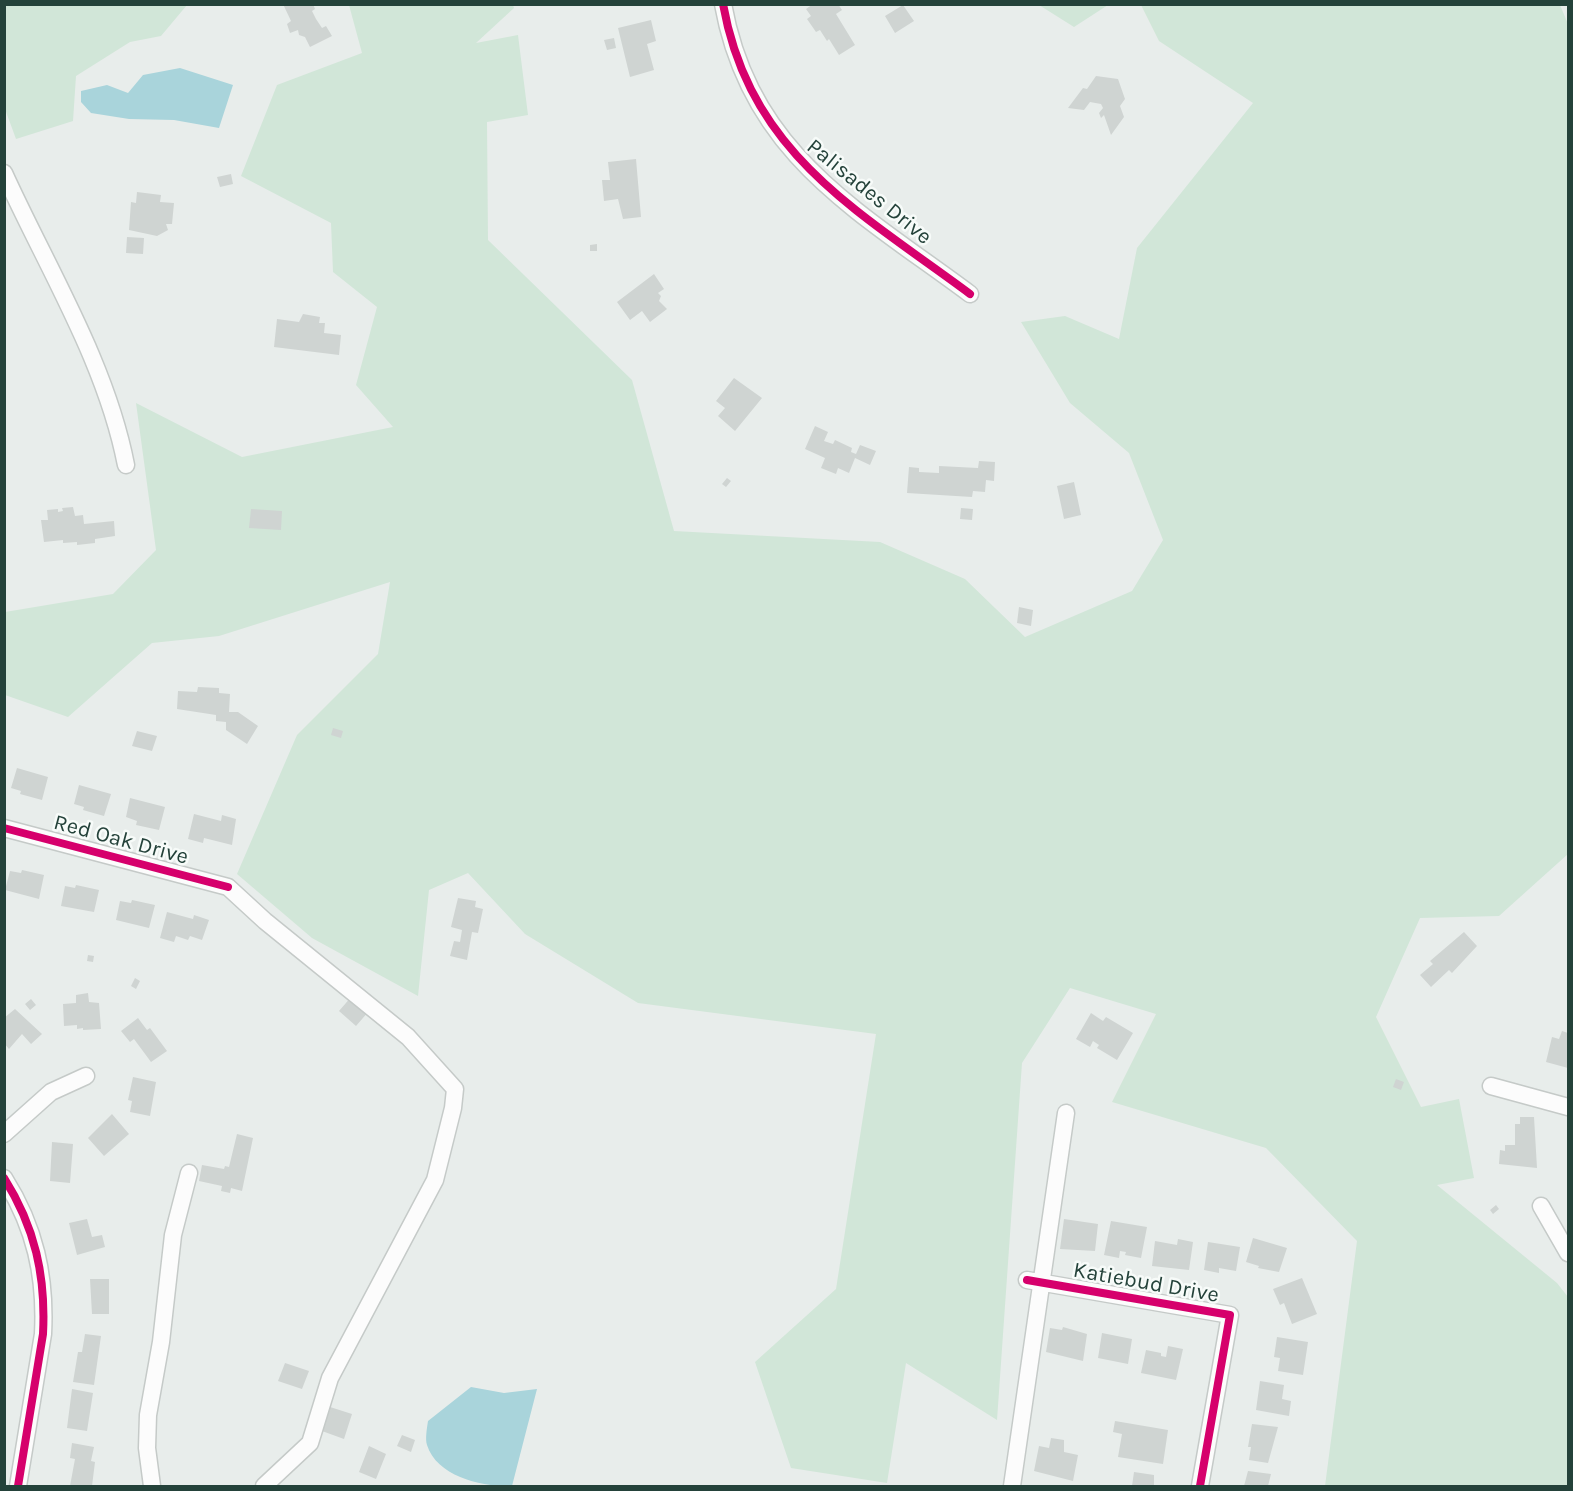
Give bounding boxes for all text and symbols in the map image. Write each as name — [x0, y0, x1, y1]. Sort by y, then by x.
street label: Palisades Drive — [801, 134, 937, 250]
street label: Red Oak Drive — [51, 809, 191, 871]
street label: Katiebud Drive — [1071, 1257, 1221, 1309]

